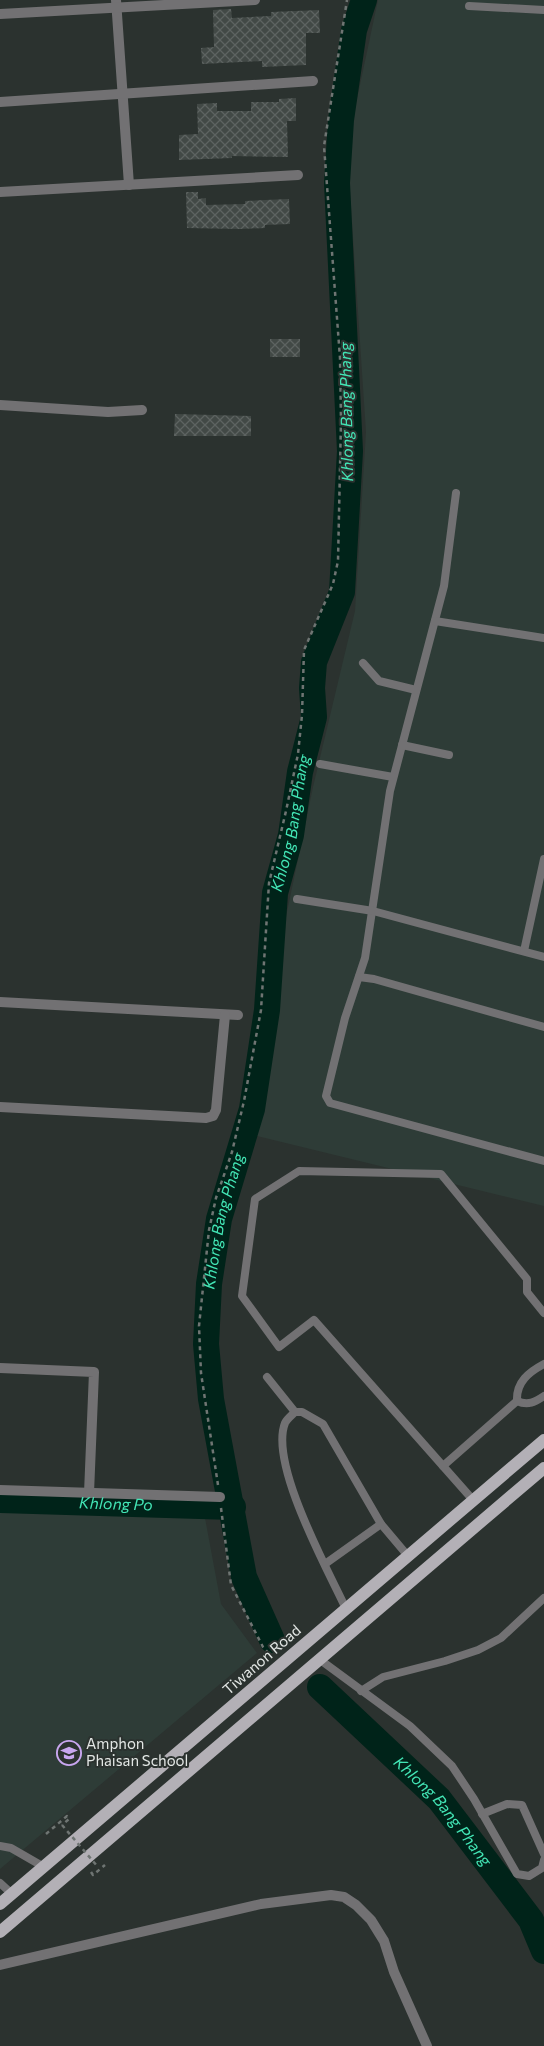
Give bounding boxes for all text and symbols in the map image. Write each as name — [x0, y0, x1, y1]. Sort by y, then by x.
water label: Khlong Bang Phang — [335, 341, 356, 482]
water label: Khlong Bang Phang — [266, 751, 313, 894]
water label: Khlong Bang Phang — [198, 1149, 248, 1290]
water label: Khlong Po — [79, 1492, 153, 1514]
street label: Tiwanon Road — [219, 1621, 304, 1698]
place label: Amphon Phaisan School — [86, 1734, 188, 1769]
school or university icon: Amphon Phaisan School — [56, 1740, 82, 1766]
water label: Khlong Bang Phang — [390, 1752, 497, 1870]

